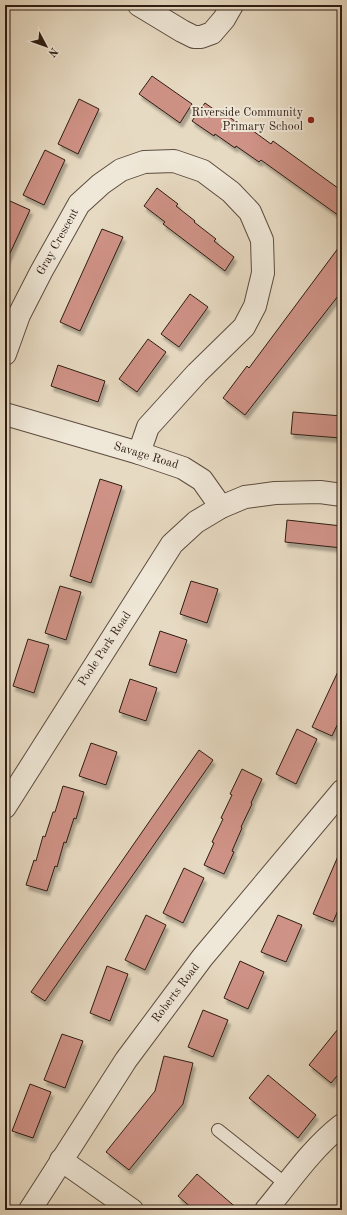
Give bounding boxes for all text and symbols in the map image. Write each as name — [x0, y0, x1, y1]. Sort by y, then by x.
north arrow — [26, 26, 66, 66]
text: N — [45, 45, 59, 59]
place label: Riverside Community Primary School — [192, 107, 304, 133]
marker: Riverside Community Primary School — [306, 115, 316, 125]
street label: Gray Crescent — [35, 207, 81, 277]
street label: Savage Road — [112, 440, 180, 472]
street label: Poole Park Road — [76, 610, 134, 688]
street label: Roberts Road — [150, 961, 202, 1025]

